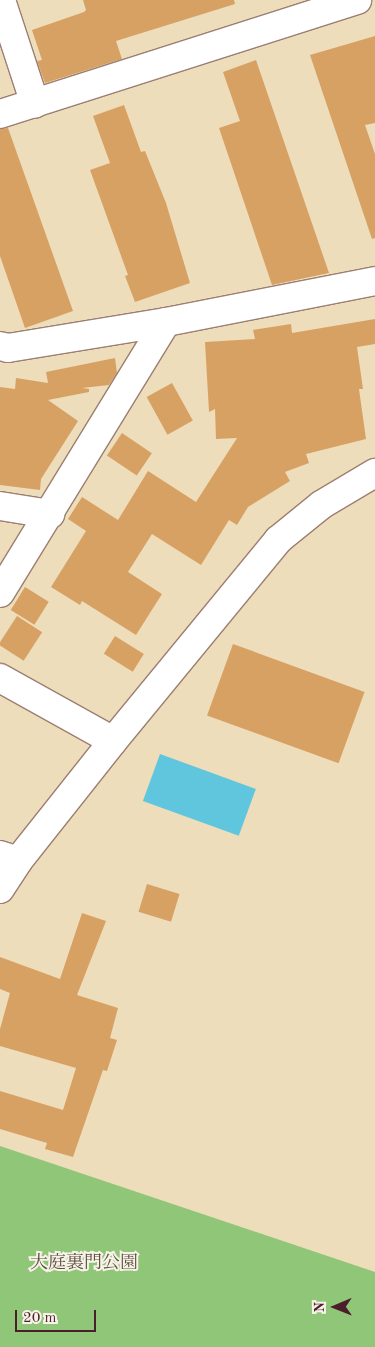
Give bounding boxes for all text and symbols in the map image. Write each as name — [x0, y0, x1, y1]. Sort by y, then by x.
park label: 大庭裏門公園 — [30, 1252, 138, 1274]
north arrow — [310, 1282, 360, 1332]
scale bar — [18, 1300, 99, 1332]
text: N — [313, 1302, 327, 1313]
text: 20 m — [23, 1311, 57, 1326]

